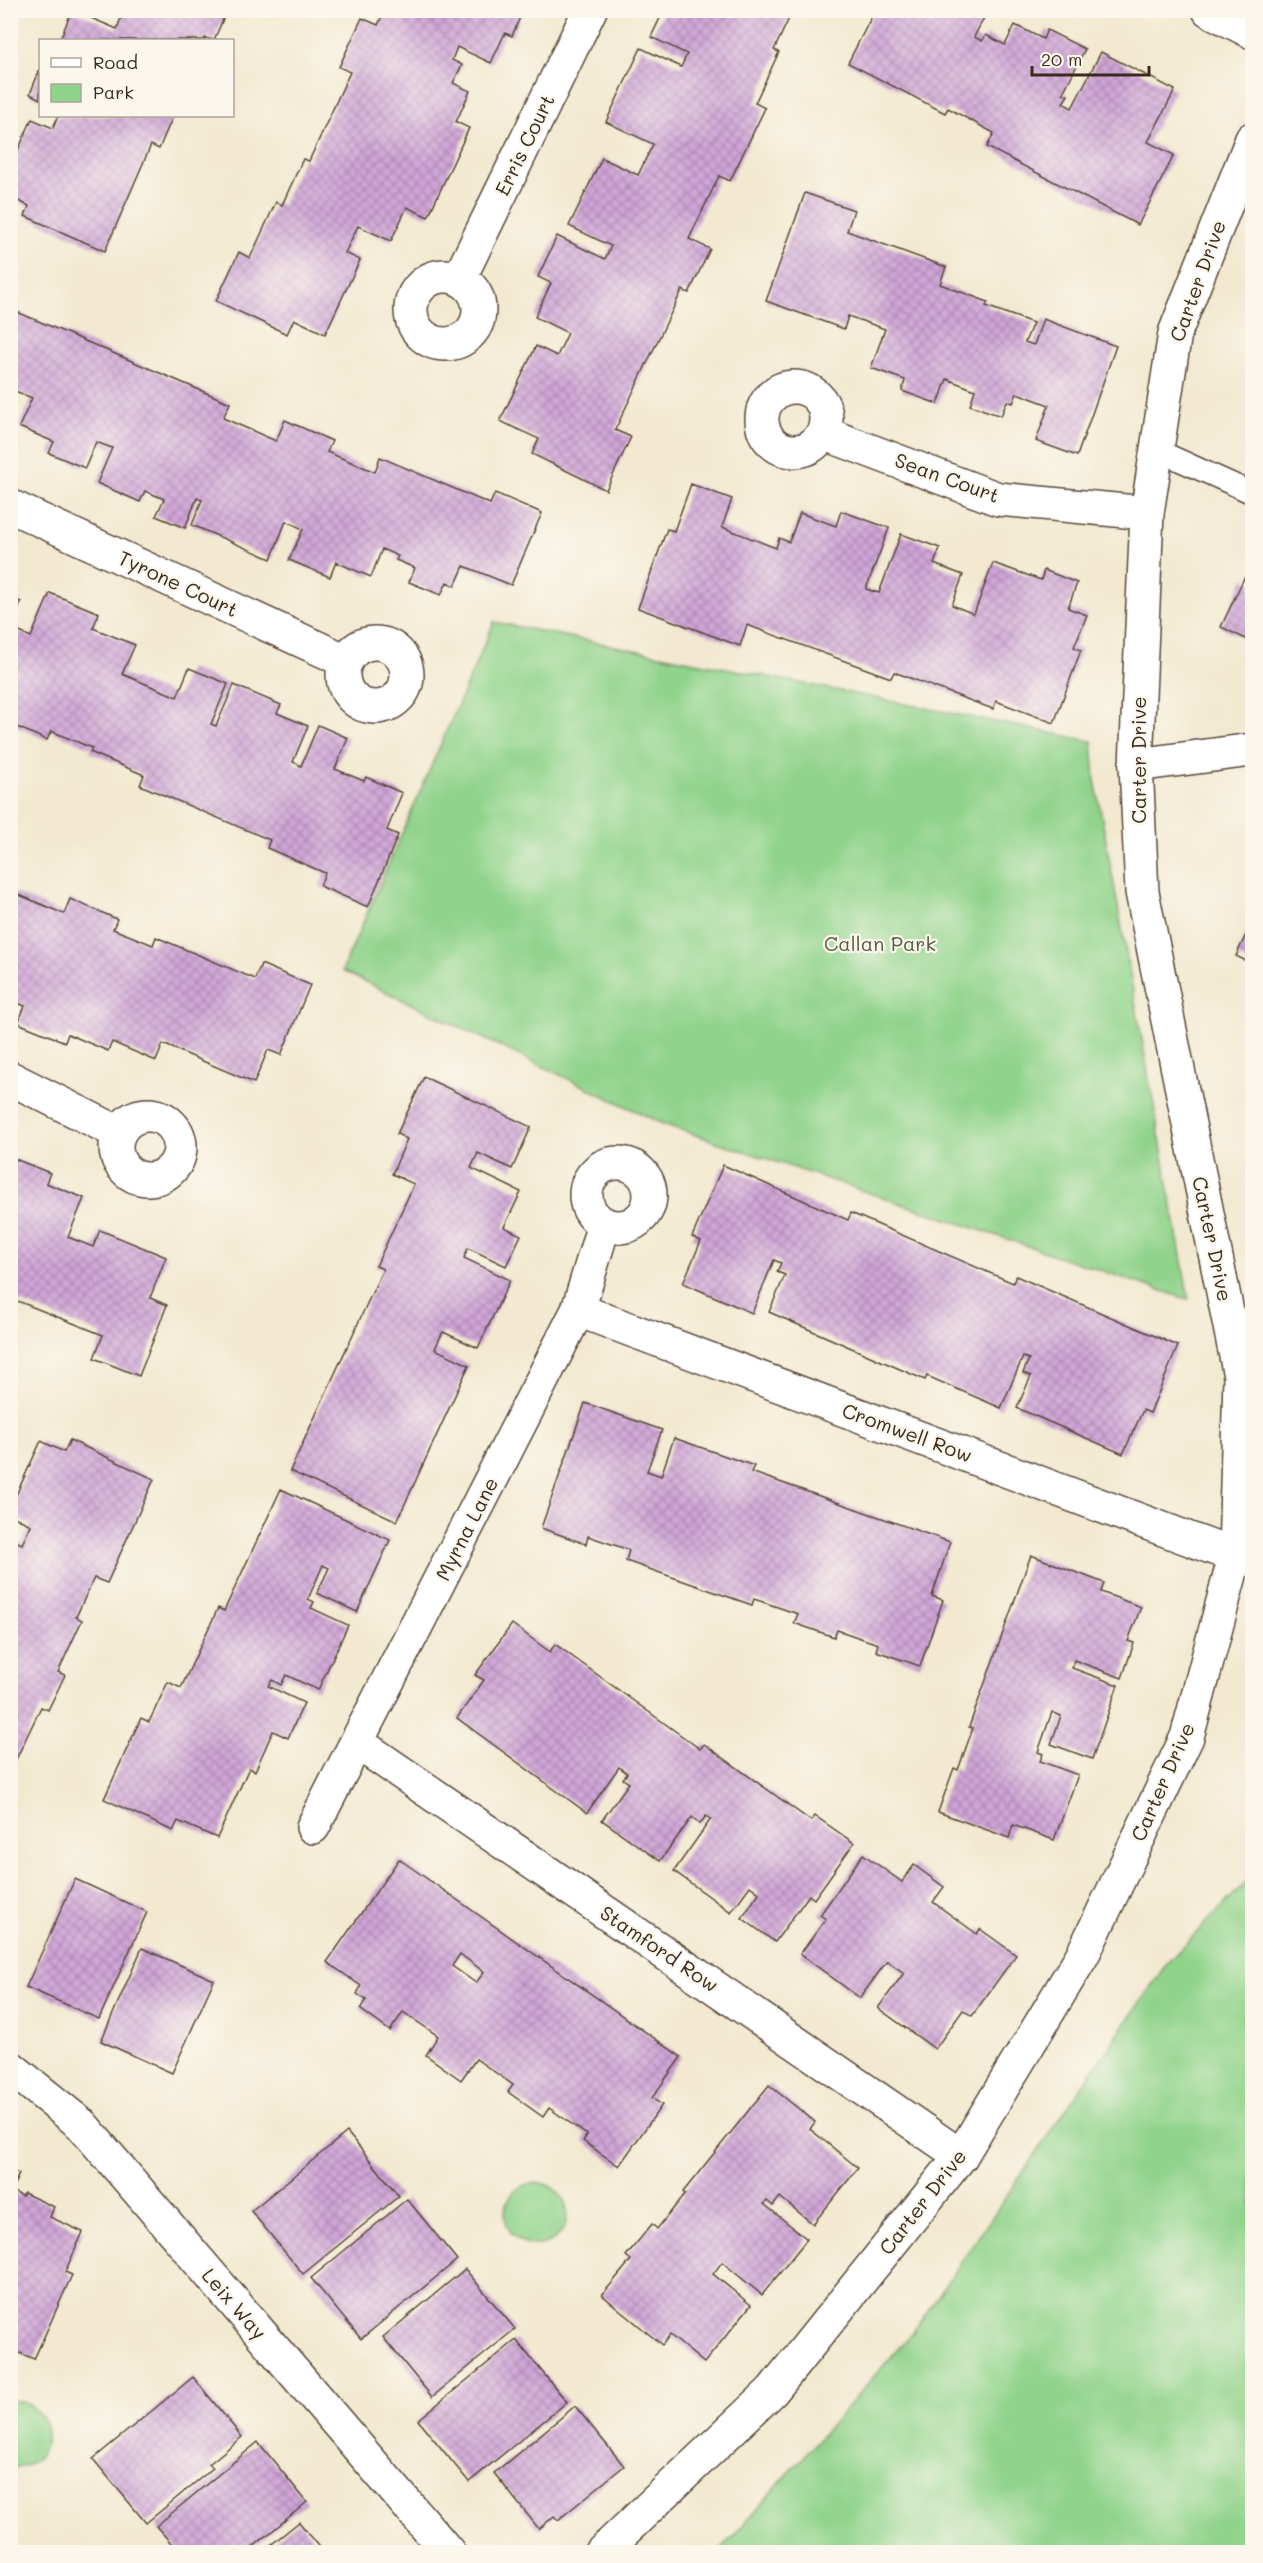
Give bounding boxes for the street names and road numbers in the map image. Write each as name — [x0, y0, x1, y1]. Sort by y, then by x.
street label: Erris Court — [488, 90, 560, 200]
street label: Carter Drive — [1163, 216, 1231, 345]
street label: Sean Court — [891, 446, 1003, 508]
street label: Tyrone Court — [114, 544, 242, 622]
street label: Carter Drive — [1125, 696, 1151, 824]
street label: Carter Drive — [1187, 1174, 1239, 1304]
street label: Cromwell Row — [839, 1396, 976, 1468]
street label: Myrna Lane — [429, 1472, 503, 1585]
street label: Carter Drive — [1124, 1718, 1200, 1845]
street label: Stamford Row — [595, 1899, 724, 1997]
street label: Carter Drive — [873, 2143, 972, 2260]
street label: Leix Way — [197, 2262, 273, 2344]

